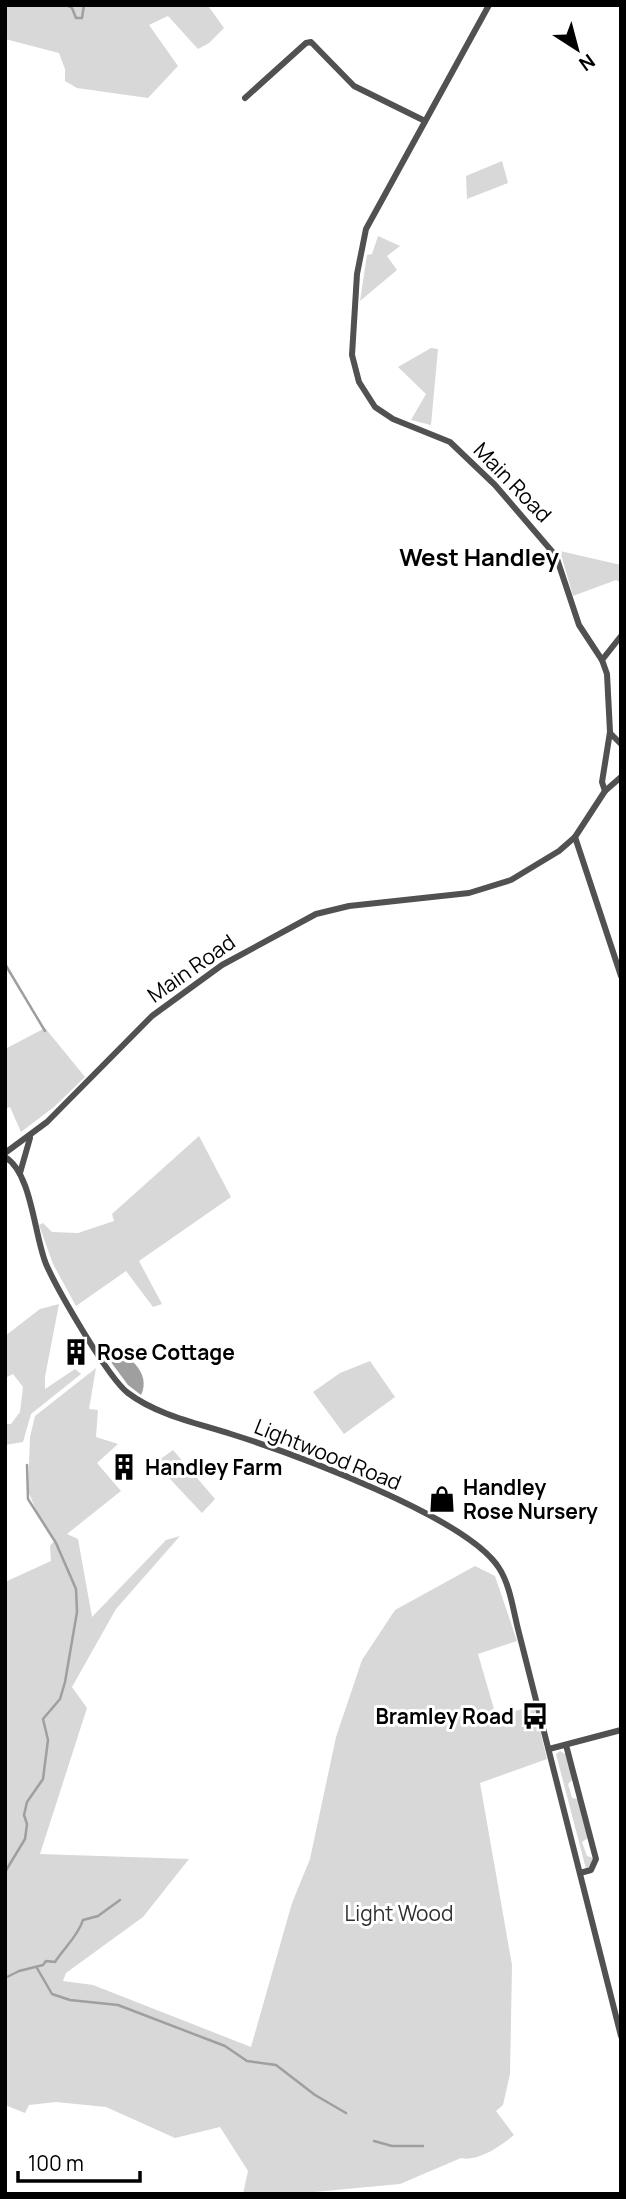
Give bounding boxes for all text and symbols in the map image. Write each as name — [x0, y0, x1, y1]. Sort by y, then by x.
north arrow — [542, 14, 612, 84]
text: N — [574, 48, 600, 77]
street label: Main Road — [468, 436, 558, 528]
district label: West Handley — [399, 540, 559, 573]
street label: Main Road — [142, 928, 240, 1008]
building icon: Rose Cottage — [61, 1337, 91, 1367]
place label: Rose Cottage — [97, 1338, 235, 1366]
street label: Lightwood Road — [250, 1412, 406, 1496]
building icon: Handley Farm — [109, 1452, 139, 1482]
place label: Handley Farm — [145, 1453, 282, 1481]
place label: Handley Rose Nursery — [463, 1473, 598, 1525]
shop icon: Handley Rose Nursery — [427, 1484, 457, 1514]
bus stop icon: Bramley Road — [520, 1701, 550, 1731]
place label: Bramley Road — [375, 1702, 514, 1730]
park label: Light Wood — [345, 1899, 453, 1927]
scale bar — [18, 2140, 140, 2184]
text: 100 m — [28, 2149, 84, 2177]

